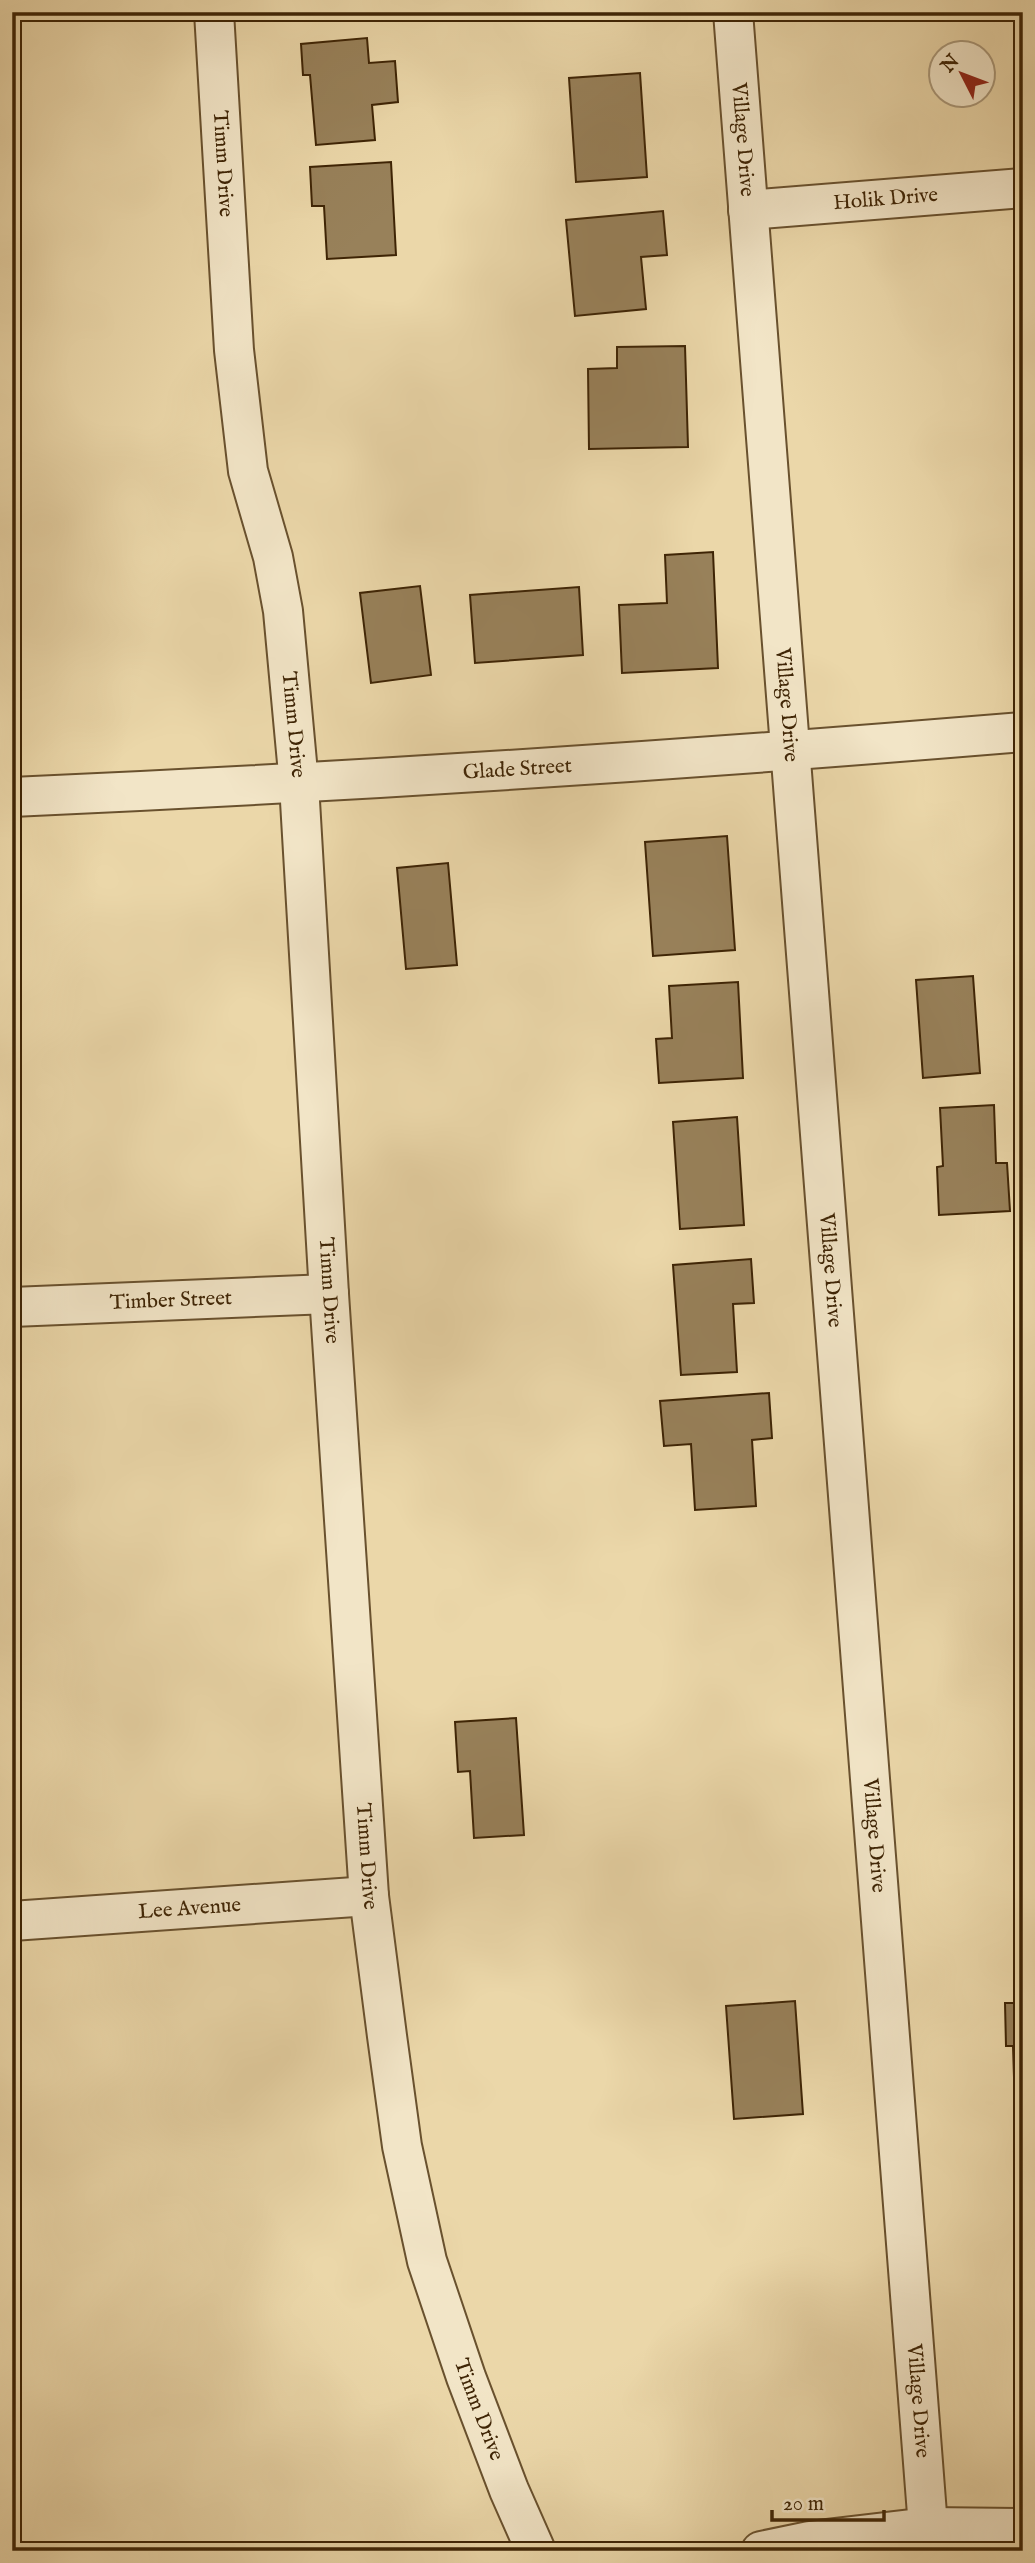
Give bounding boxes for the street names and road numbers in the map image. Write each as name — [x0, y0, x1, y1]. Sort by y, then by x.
street label: Village Drive — [725, 80, 761, 198]
street label: Timm Drive — [206, 110, 240, 218]
street label: Holik Drive — [832, 181, 939, 217]
street label: Village Drive — [769, 646, 805, 763]
street label: Timm Drive — [275, 670, 312, 779]
street label: Glade Street — [462, 752, 573, 786]
street label: Village Drive — [813, 1211, 848, 1329]
street label: Timm Drive — [312, 1236, 346, 1345]
street label: Timber Street — [109, 1284, 233, 1316]
street label: Village Drive — [856, 1776, 892, 1894]
street label: Timm Drive — [349, 1802, 384, 1912]
street label: Lee Avenue — [137, 1891, 242, 1926]
street label: Village Drive — [900, 2342, 936, 2459]
street label: Timm Drive — [447, 2355, 510, 2465]

